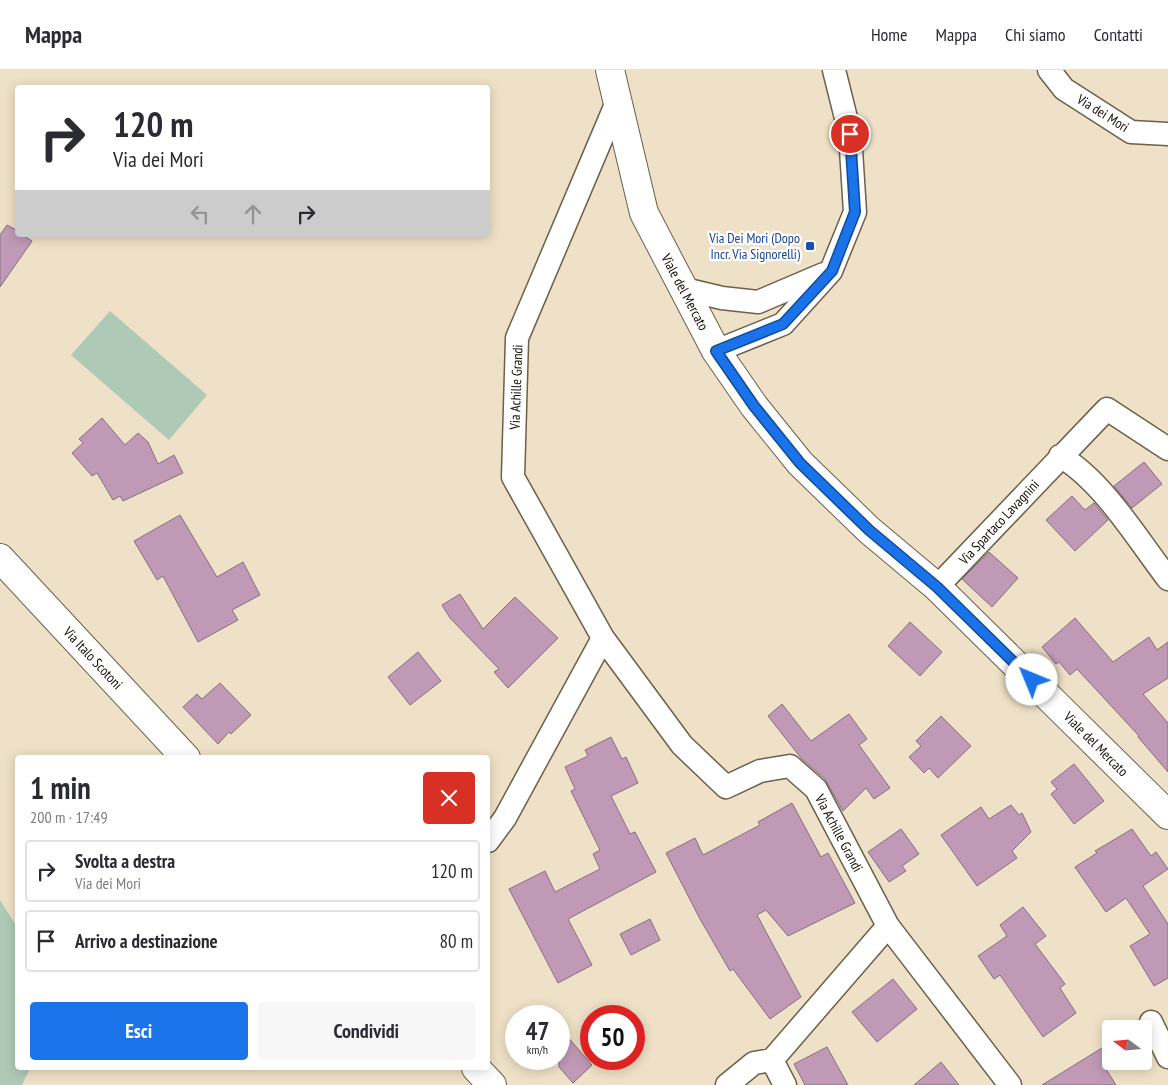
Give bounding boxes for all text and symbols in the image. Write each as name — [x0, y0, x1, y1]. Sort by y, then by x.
text: Mappa — [25, 19, 82, 50]
text: Home — [871, 23, 908, 46]
text: Mappa — [936, 23, 977, 46]
text: Chi siamo — [1005, 23, 1066, 46]
text: Contatti — [1094, 23, 1143, 46]
street label: Via dei Mori — [1073, 90, 1132, 136]
text: 120 m — [113, 101, 194, 147]
icon: right — [30, 105, 95, 170]
pin — [829, 113, 871, 155]
icon: arrive — [836, 120, 864, 148]
text: Via dei Mori — [113, 145, 204, 173]
icon: left — [186, 200, 214, 228]
icon: ahead — [239, 200, 267, 228]
icon: right — [292, 200, 320, 228]
place label: Via Dei Mori (Dopo Incr. Via Signorelli) — [708, 229, 801, 263]
marker: Via Dei Mori (Dopo Incr. Via Signorelli) — [804, 240, 816, 252]
street label: Viale del Mercato — [657, 250, 713, 333]
street label: Via Achille Grandi — [505, 344, 526, 431]
street label: Via Spartaco Lavagnini — [954, 476, 1043, 569]
street label: Via Italo Scotoni — [59, 622, 126, 693]
position arrow — [1005, 653, 1057, 705]
street label: Viale del Mercato — [1059, 707, 1132, 780]
text: 1 min — [30, 768, 91, 807]
button: close — [423, 772, 475, 824]
street label: Via Achille Grandi — [811, 790, 867, 875]
text: 200 m · 17:49 — [30, 807, 108, 827]
text: Svolta a destra — [75, 849, 175, 873]
icon: right — [32, 857, 60, 885]
text: 120 m — [431, 859, 473, 883]
text: Via dei Mori — [75, 873, 141, 893]
icon: arrive — [32, 927, 60, 955]
text: Arrivo a destinazione — [75, 929, 218, 953]
text: 80 m — [440, 929, 473, 953]
button: Esci — [30, 1002, 248, 1060]
button: Condividi — [258, 1002, 475, 1060]
speed limit sign: 50 — [580, 1005, 645, 1070]
text: 47 — [526, 1015, 549, 1047]
north arrow — [1102, 1020, 1152, 1070]
map controls — [1102, 1020, 1152, 1070]
text: km/h — [527, 1042, 548, 1057]

